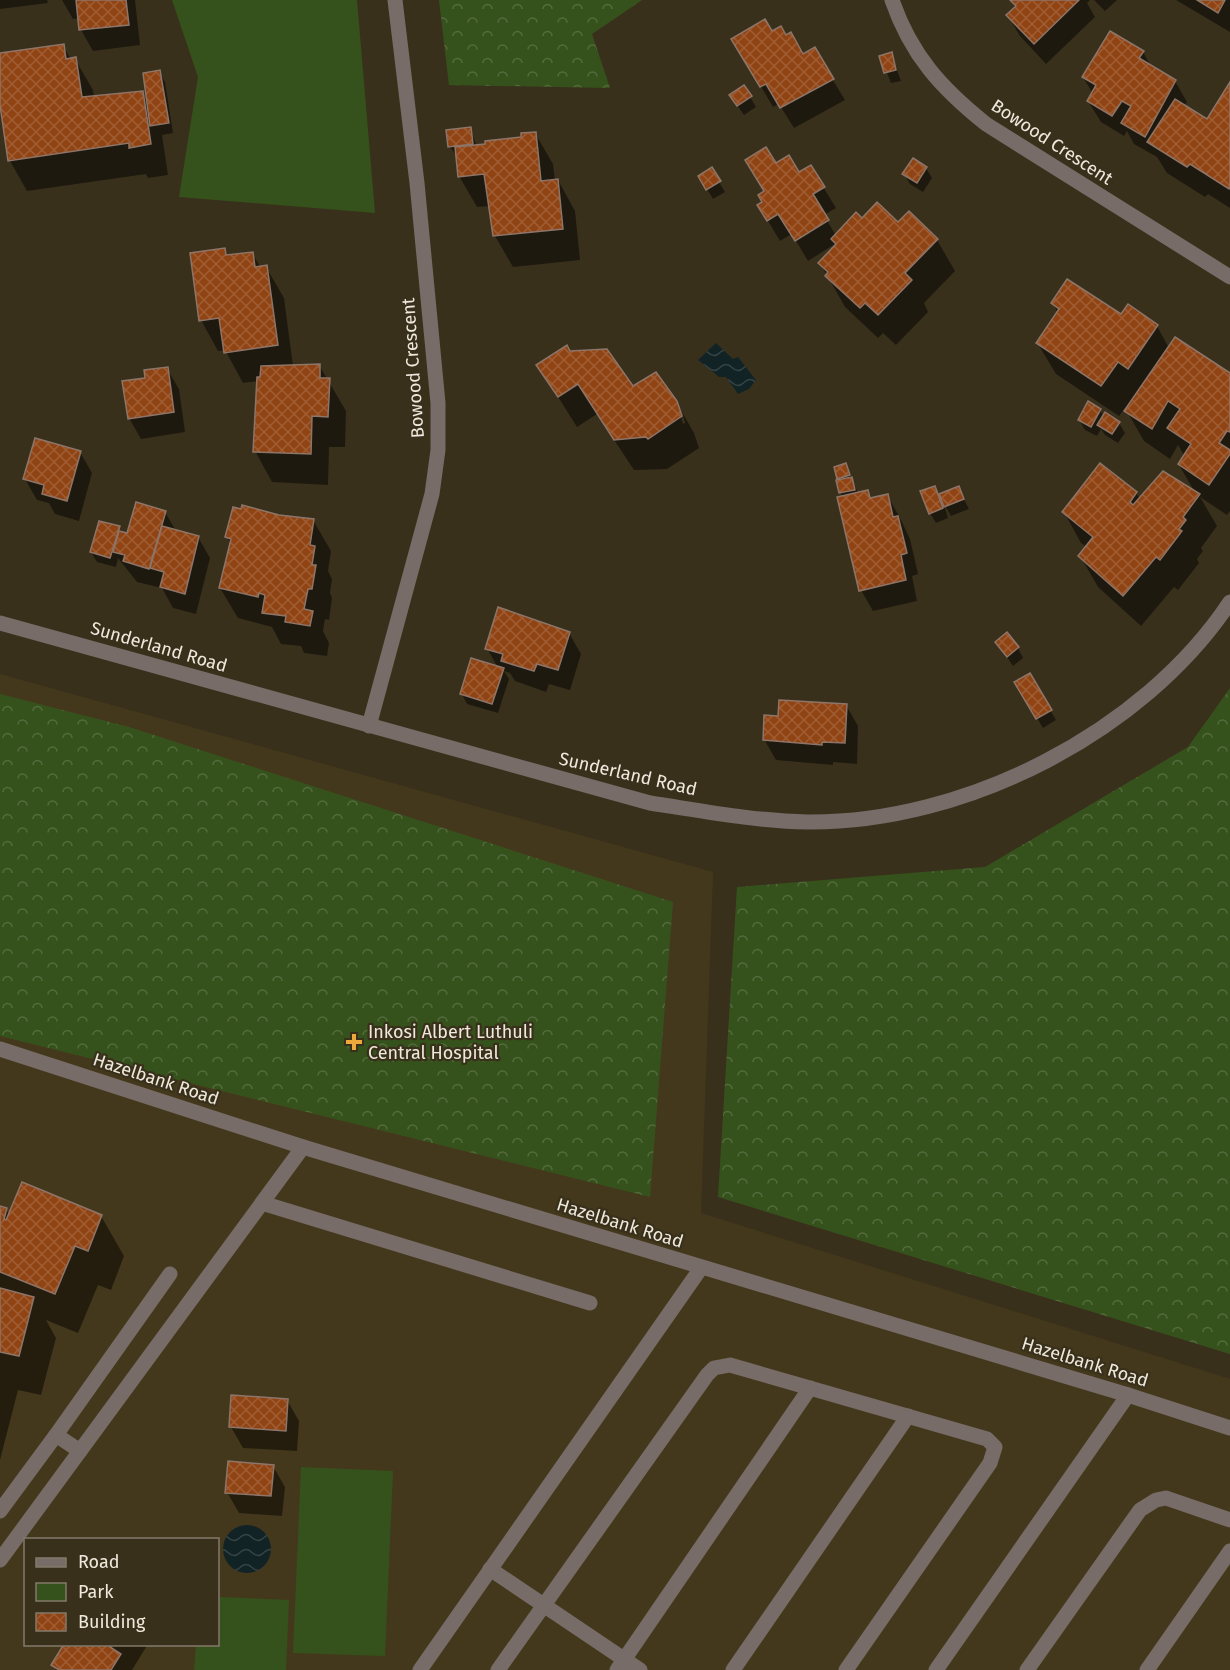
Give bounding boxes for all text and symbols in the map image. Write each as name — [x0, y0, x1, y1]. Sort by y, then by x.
street label: Bowood Crescent — [987, 95, 1117, 190]
street label: Bowood Crescent — [397, 297, 429, 439]
street label: Sunderland Road — [88, 617, 230, 677]
street label: Sunderland Road — [557, 747, 699, 801]
place label: Inkosi Albert Luthuli Central Hospital — [368, 1021, 533, 1064]
marker: Inkosi Albert Luthuli Central Hospital — [345, 1033, 363, 1051]
street label: Hazelbank Road — [90, 1048, 222, 1110]
street label: Hazelbank Road — [554, 1193, 686, 1253]
street label: Hazelbank Road — [1019, 1332, 1151, 1392]
legend — [24, 1538, 219, 1646]
text: Road — [78, 1551, 120, 1573]
text: Park — [78, 1581, 114, 1603]
text: Building — [78, 1611, 146, 1633]

